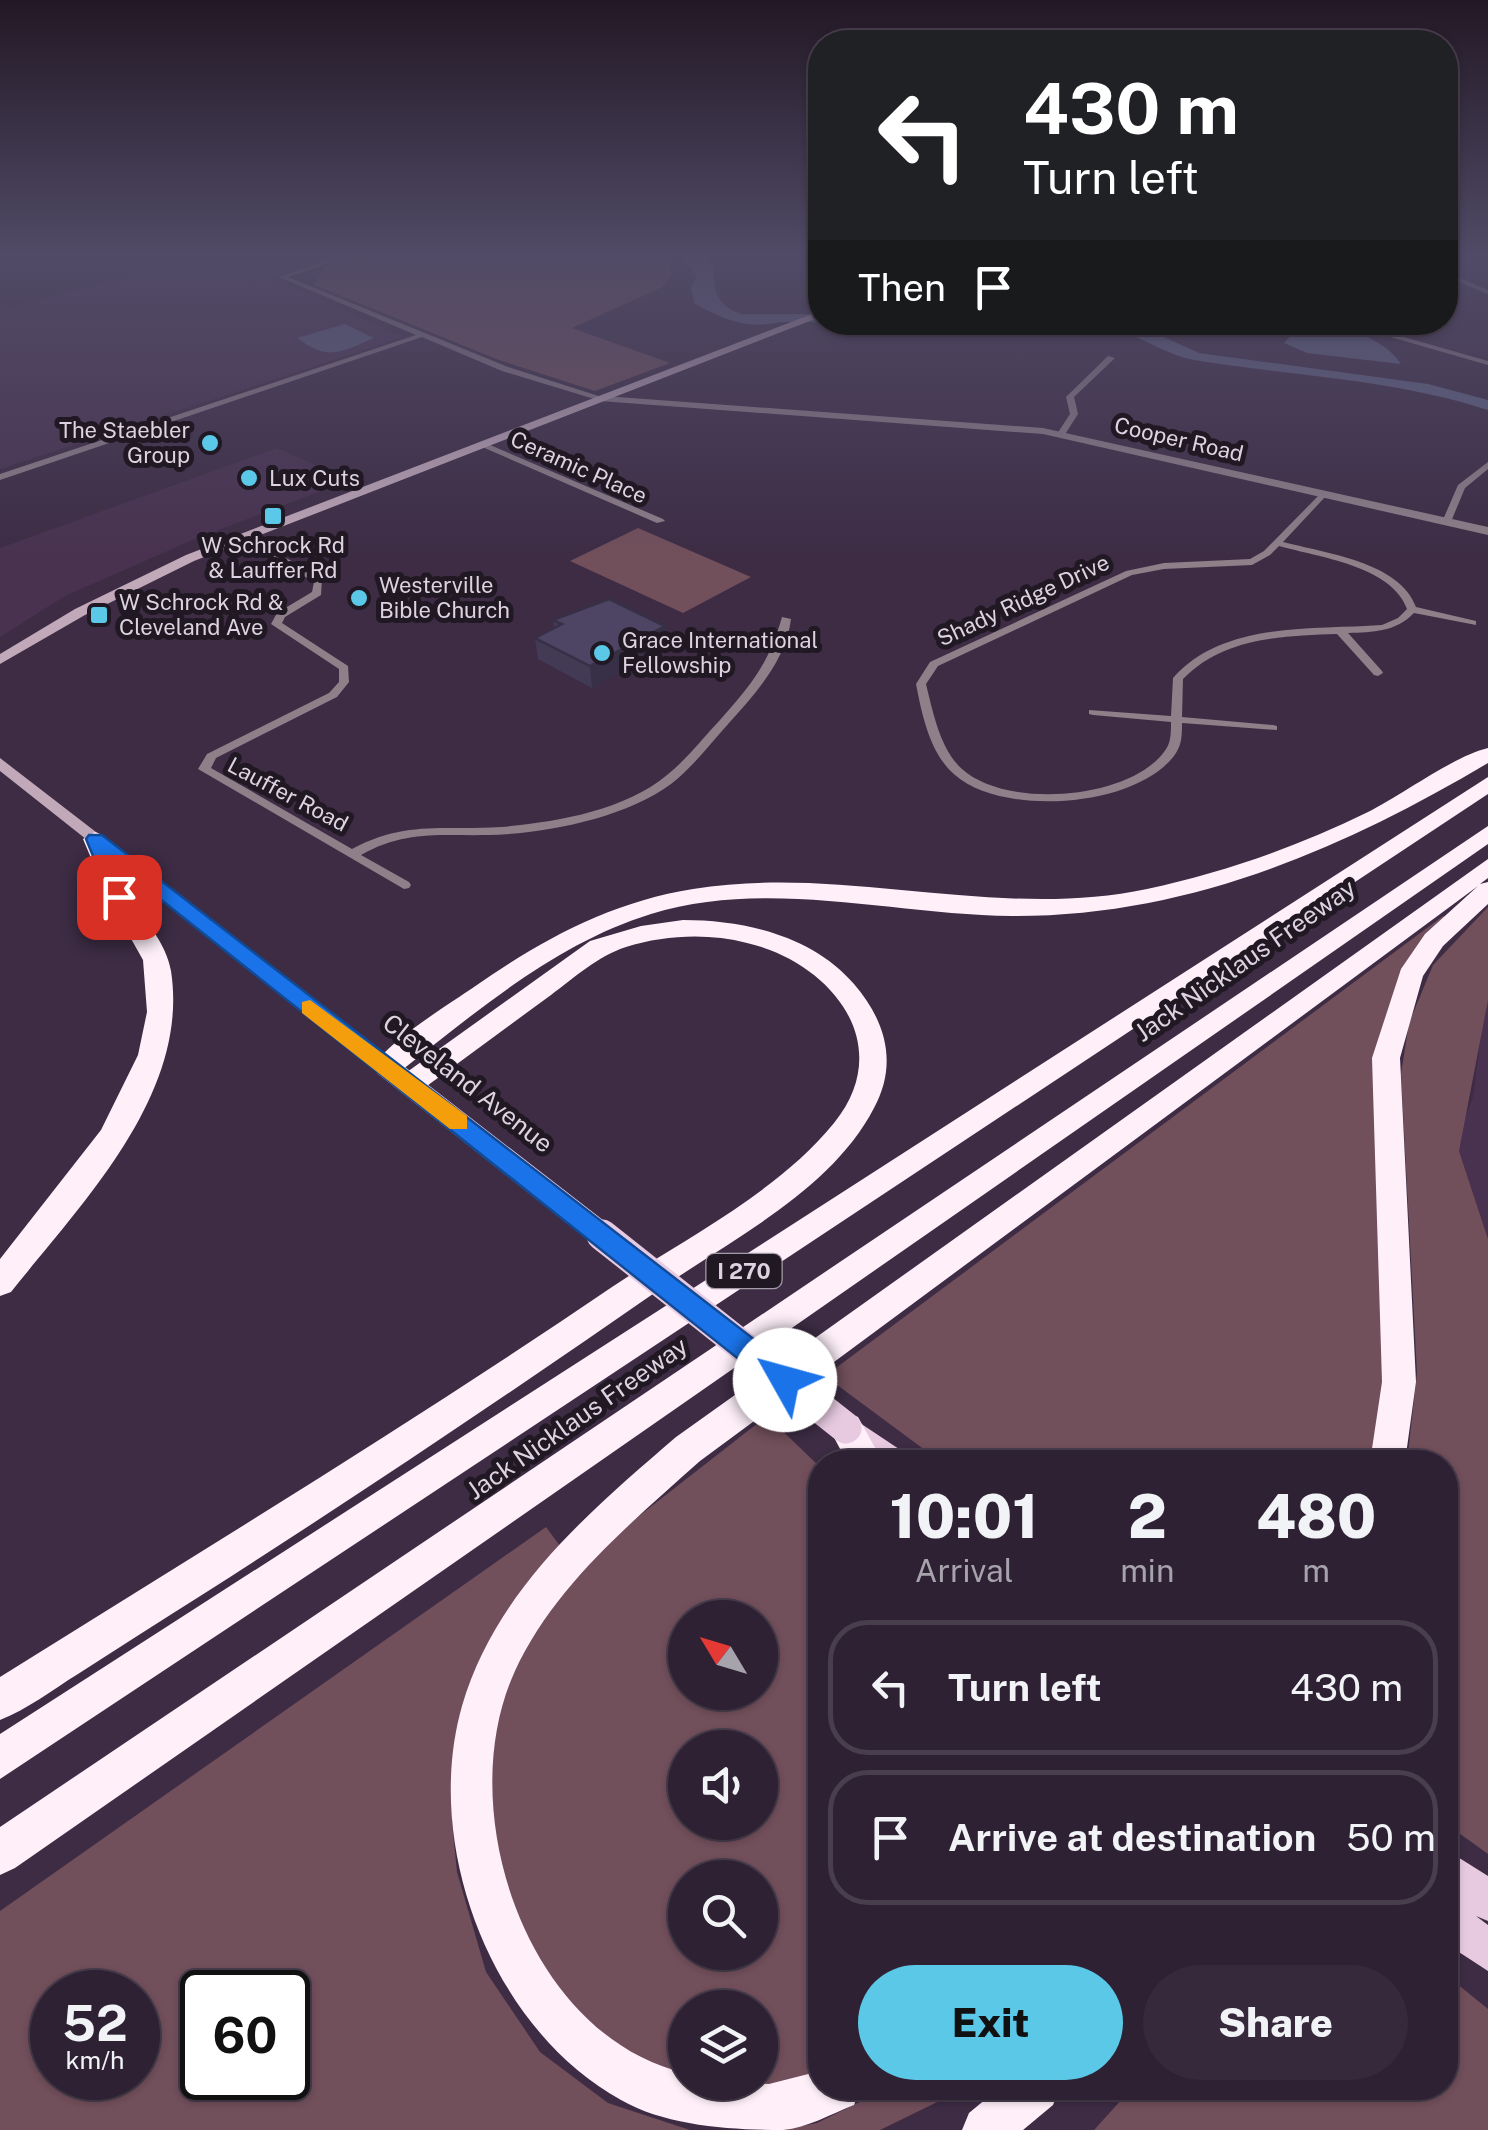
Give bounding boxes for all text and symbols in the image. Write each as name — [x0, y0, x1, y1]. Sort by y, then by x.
text: 430 m — [1023, 67, 1239, 150]
icon: left — [858, 70, 988, 200]
text: Turn left — [1023, 151, 1199, 204]
icon: arrive — [966, 260, 1021, 315]
text: Then — [858, 265, 946, 310]
street label: Cooper Road — [1112, 412, 1246, 466]
place label: The Staebler Group — [59, 417, 190, 468]
street label: Ceramic Place — [507, 425, 651, 509]
marker: The Staebler Group — [199, 432, 221, 454]
place label: Lux Cuts — [269, 465, 360, 491]
marker: Lux Cuts — [238, 467, 260, 489]
marker: W Schrock Rd & Lauffer Rd — [262, 505, 284, 527]
place label: W Schrock Rd & Lauffer Rd — [201, 532, 345, 583]
street label: Shady Ridge Drive — [933, 549, 1113, 651]
place label: Westerville Bible Church — [379, 572, 510, 623]
marker: Westerville Bible Church — [348, 587, 370, 609]
place label: W Schrock Rd & Cleveland Ave — [119, 589, 284, 640]
marker: W Schrock Rd & Cleveland Ave — [88, 604, 110, 626]
place label: Grace International Fellowship — [622, 627, 818, 678]
marker: Grace International Fellowship — [591, 642, 613, 664]
street label: Lauffer Road — [223, 751, 353, 837]
pin — [77, 855, 162, 940]
icon: arrive — [92, 870, 147, 925]
street label: Jack Nicklaus Freeway — [1129, 872, 1361, 1048]
street label: Cleveland Avenue — [377, 1007, 559, 1159]
road number: I 270 — [706, 1254, 782, 1288]
position arrow — [733, 1328, 837, 1432]
street label: Jack Nicklaus Freeway — [461, 1330, 693, 1506]
text: 10:01 — [890, 1481, 1039, 1552]
text: 2 — [1128, 1481, 1167, 1552]
text: 480 — [1256, 1481, 1376, 1552]
text: Arrival — [915, 1552, 1013, 1589]
text: min — [1120, 1552, 1174, 1589]
text: m — [1302, 1552, 1330, 1589]
north arrow — [668, 1600, 778, 1710]
map controls — [668, 1600, 778, 2100]
icon: left — [863, 1660, 918, 1715]
text: Turn left — [948, 1665, 1102, 1710]
text: 430 m — [1290, 1665, 1403, 1710]
button: sound — [668, 1730, 778, 1840]
icon: arrive — [863, 1810, 918, 1865]
text: Arrive at destination — [948, 1815, 1316, 1860]
text: 50 m — [1346, 1815, 1436, 1860]
button: search — [668, 1860, 778, 1970]
button: Exit — [858, 1965, 1123, 2080]
button: Share — [1143, 1965, 1408, 2080]
speed limit sign: 60 — [180, 1970, 310, 2100]
button: layers — [668, 1990, 778, 2100]
text: 52 — [62, 1993, 128, 2052]
text: km/h — [66, 2045, 124, 2075]

